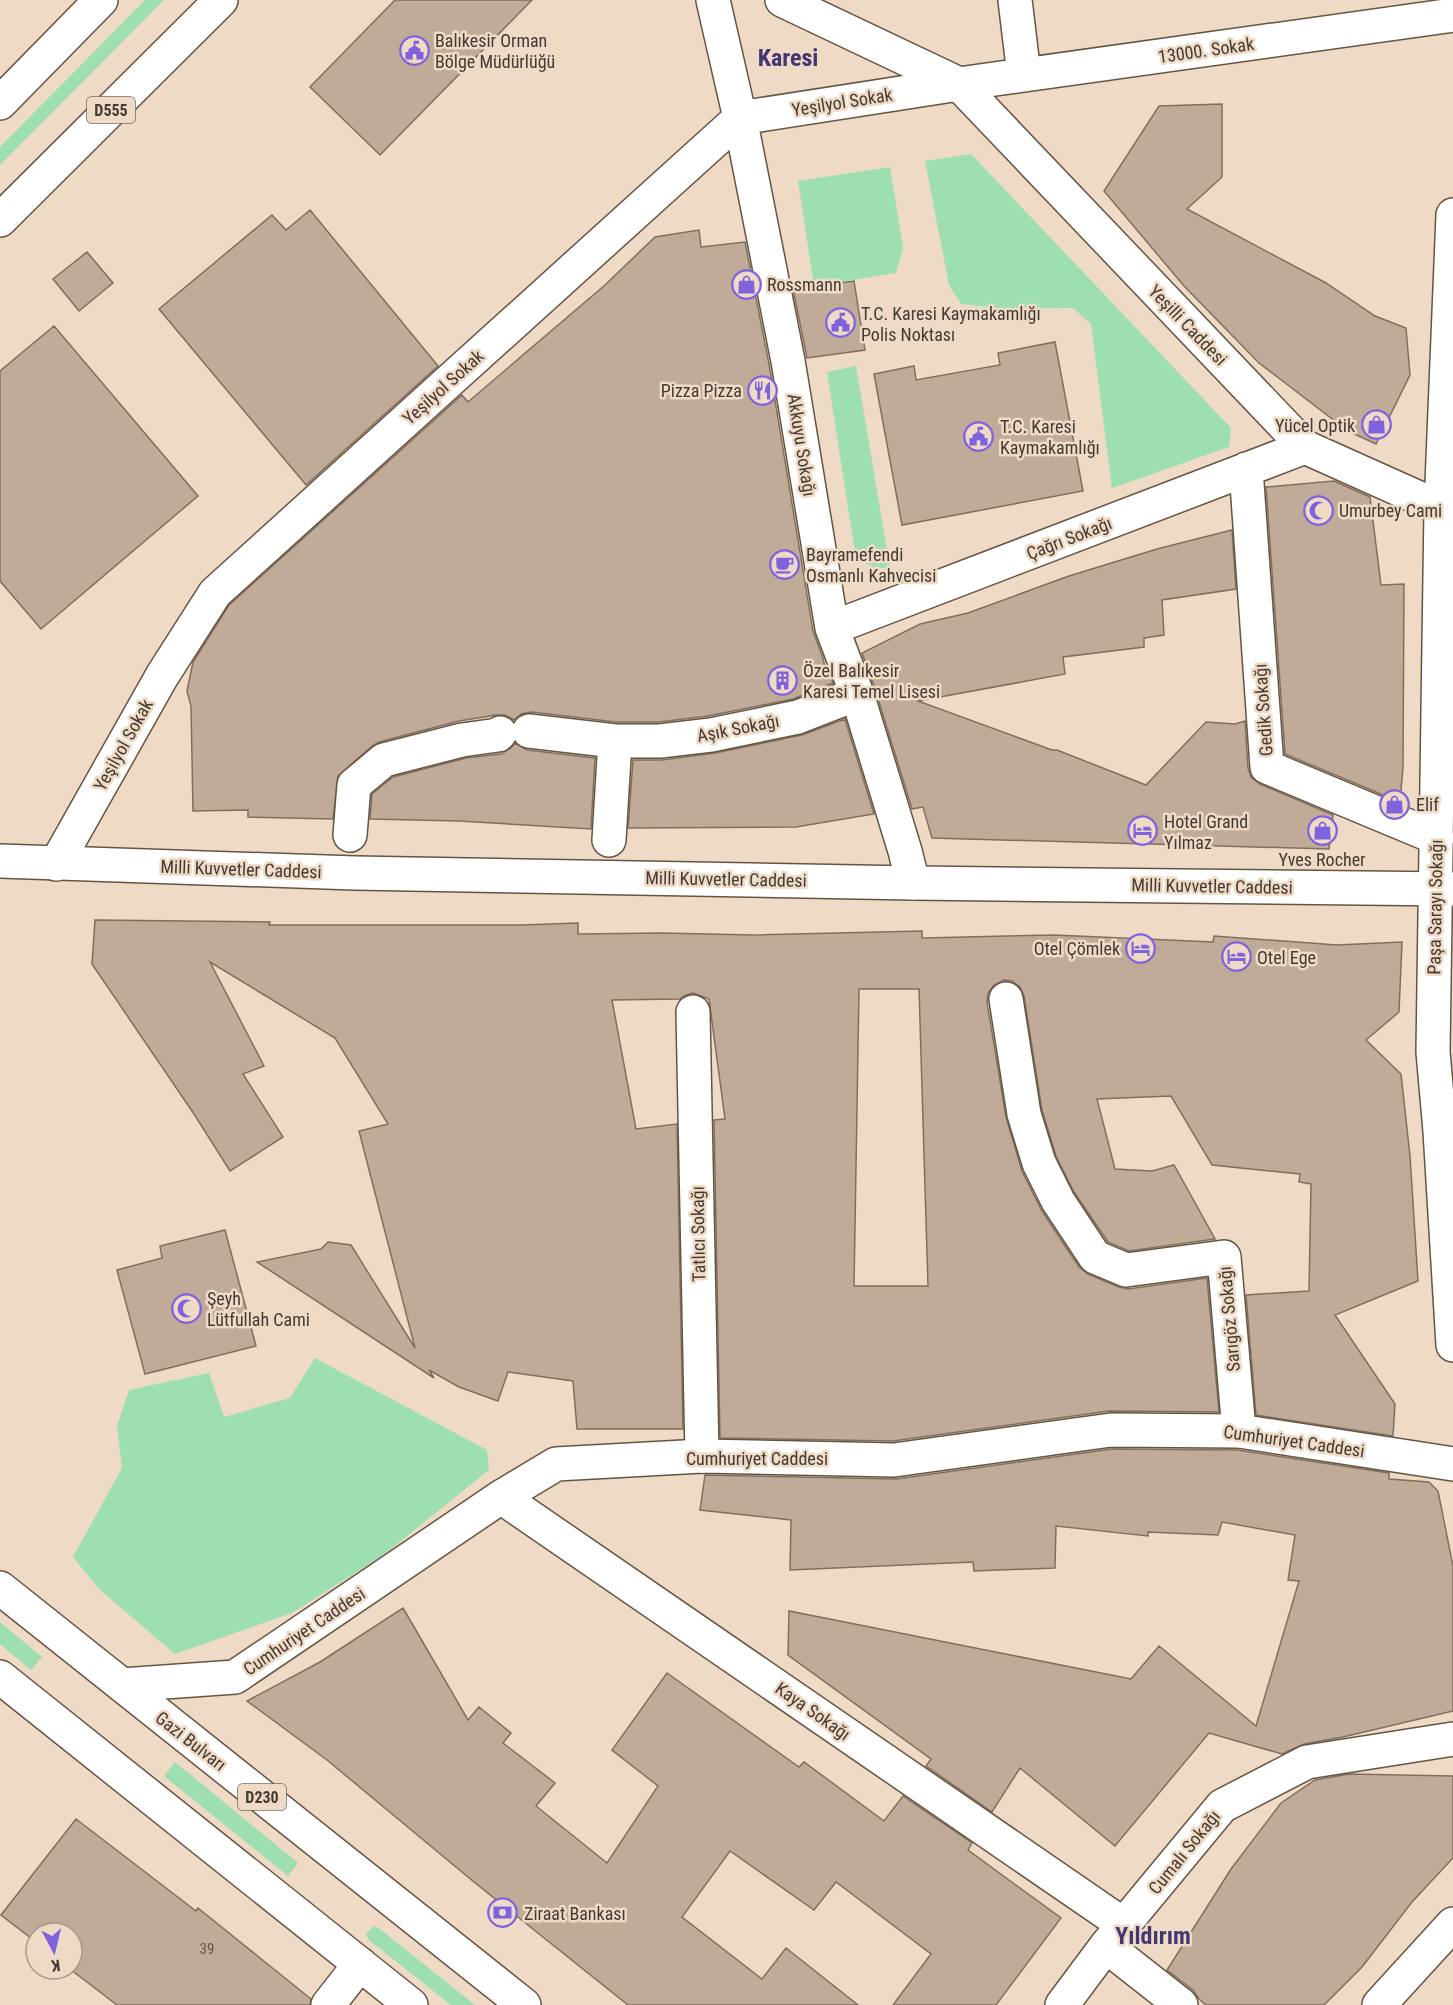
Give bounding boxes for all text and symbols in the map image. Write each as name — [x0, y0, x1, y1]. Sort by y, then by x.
place label: Balıkesir Orman Bölge Müdürlüğü — [435, 30, 555, 72]
street label: 13000. Sokak — [1157, 33, 1255, 67]
public building icon: Balıkesir Orman Bölge Müdürlüğü — [398, 34, 430, 66]
district label: Karesi — [758, 44, 818, 72]
street label: Yeşilyol Sokak — [790, 84, 894, 120]
road number: D555 — [87, 97, 135, 123]
shop icon: Rossmann — [730, 268, 762, 300]
place label: Rossmann — [767, 274, 842, 295]
street label: Yeşilli Caddesi — [1144, 280, 1232, 370]
place label: T.C. Karesi Kaymakamlığı Polis Noktası — [861, 303, 1041, 345]
public building icon: T.C. Karesi Kaymakamlığı Polis Noktası — [824, 307, 856, 339]
street label: Yeşilyol Sokak — [398, 345, 488, 429]
restaurant icon: Pizza Pizza — [747, 374, 779, 406]
place label: Pizza Pizza — [661, 380, 742, 401]
street label: Akkuyu Sokağı — [784, 392, 820, 498]
shop icon: Yücel Optik — [1360, 409, 1392, 441]
place label: Yücel Optik — [1275, 415, 1355, 436]
place label: T.C. Karesi Kaymakamlığı — [1000, 416, 1100, 458]
public building icon: T.C. Karesi Kaymakamlığı — [963, 420, 995, 452]
mosque icon: Umurbey Cami — [1302, 494, 1334, 526]
place label: Umurbey Cami — [1339, 500, 1442, 521]
street label: Çağrı Sokağı — [1023, 512, 1115, 564]
place label: Bayramefendi Osmanlı Kahvecisi — [806, 544, 936, 586]
cafe icon: Bayramefendi Osmanlı Kahvecisi — [769, 548, 801, 580]
place label: Özel Balıkesir Karesi Temel Lisesi — [803, 660, 940, 702]
street label: Gedik Sokağı — [1249, 663, 1277, 757]
building icon: Özel Balıkesir Karesi Temel Lisesi — [766, 664, 798, 696]
street label: Yeşilyol Sokak — [89, 695, 157, 795]
street label: Aşık Sokağı — [695, 710, 781, 746]
shop icon: Elif — [1379, 788, 1411, 820]
place label: Elif — [1416, 794, 1439, 815]
place label: Hotel Grand Yılmaz — [1164, 811, 1248, 853]
shop icon: Yves Rocher — [1306, 814, 1338, 846]
hotel icon: Hotel Grand Yılmaz — [1127, 815, 1159, 847]
street label: Paşa Sarayı Sokağı — [1423, 839, 1447, 975]
place label: Yves Rocher — [1278, 849, 1366, 870]
street label: Milli Kuvvetler Caddesi — [160, 856, 322, 882]
street label: Milli Kuvvetler Caddesi — [645, 867, 807, 891]
street label: Milli Kuvvetler Caddesi — [1131, 874, 1293, 898]
hotel icon: Otel Çömlek — [1125, 932, 1157, 964]
place label: Otel Çömlek — [1034, 938, 1120, 959]
hotel icon: Otel Ege — [1220, 941, 1252, 973]
place label: Otel Ege — [1257, 947, 1316, 968]
street label: Tatlıcı Sokağı — [687, 1186, 709, 1282]
street label: Sarıgöz Sokağı — [1214, 1265, 1244, 1373]
place label: Şeyh Lütfullah Cami — [207, 1288, 310, 1330]
mosque icon: Şeyh Lütfullah Cami — [170, 1292, 202, 1324]
street label: Cumhuriyet Caddesi — [1222, 1421, 1366, 1461]
street label: Cumhuriyet Caddesi — [686, 1448, 828, 1469]
street label: Cumhuriyet Caddesi — [239, 1583, 369, 1679]
street label: Kaya Sokağı — [771, 1678, 855, 1744]
street label: Gazi Bulvarı — [151, 1707, 231, 1775]
road number: D230 — [238, 1784, 286, 1810]
street label: Cumalı Sokağı — [1144, 1806, 1224, 1898]
bank icon: Ziraat Bankası — [487, 1897, 519, 1929]
place label: Ziraat Bankası — [524, 1903, 626, 1924]
north arrow — [24, 1921, 84, 1981]
district label: Yıldırım — [1115, 1922, 1191, 1950]
house number: 39 — [200, 1940, 214, 1958]
text: K — [50, 1955, 61, 1975]

